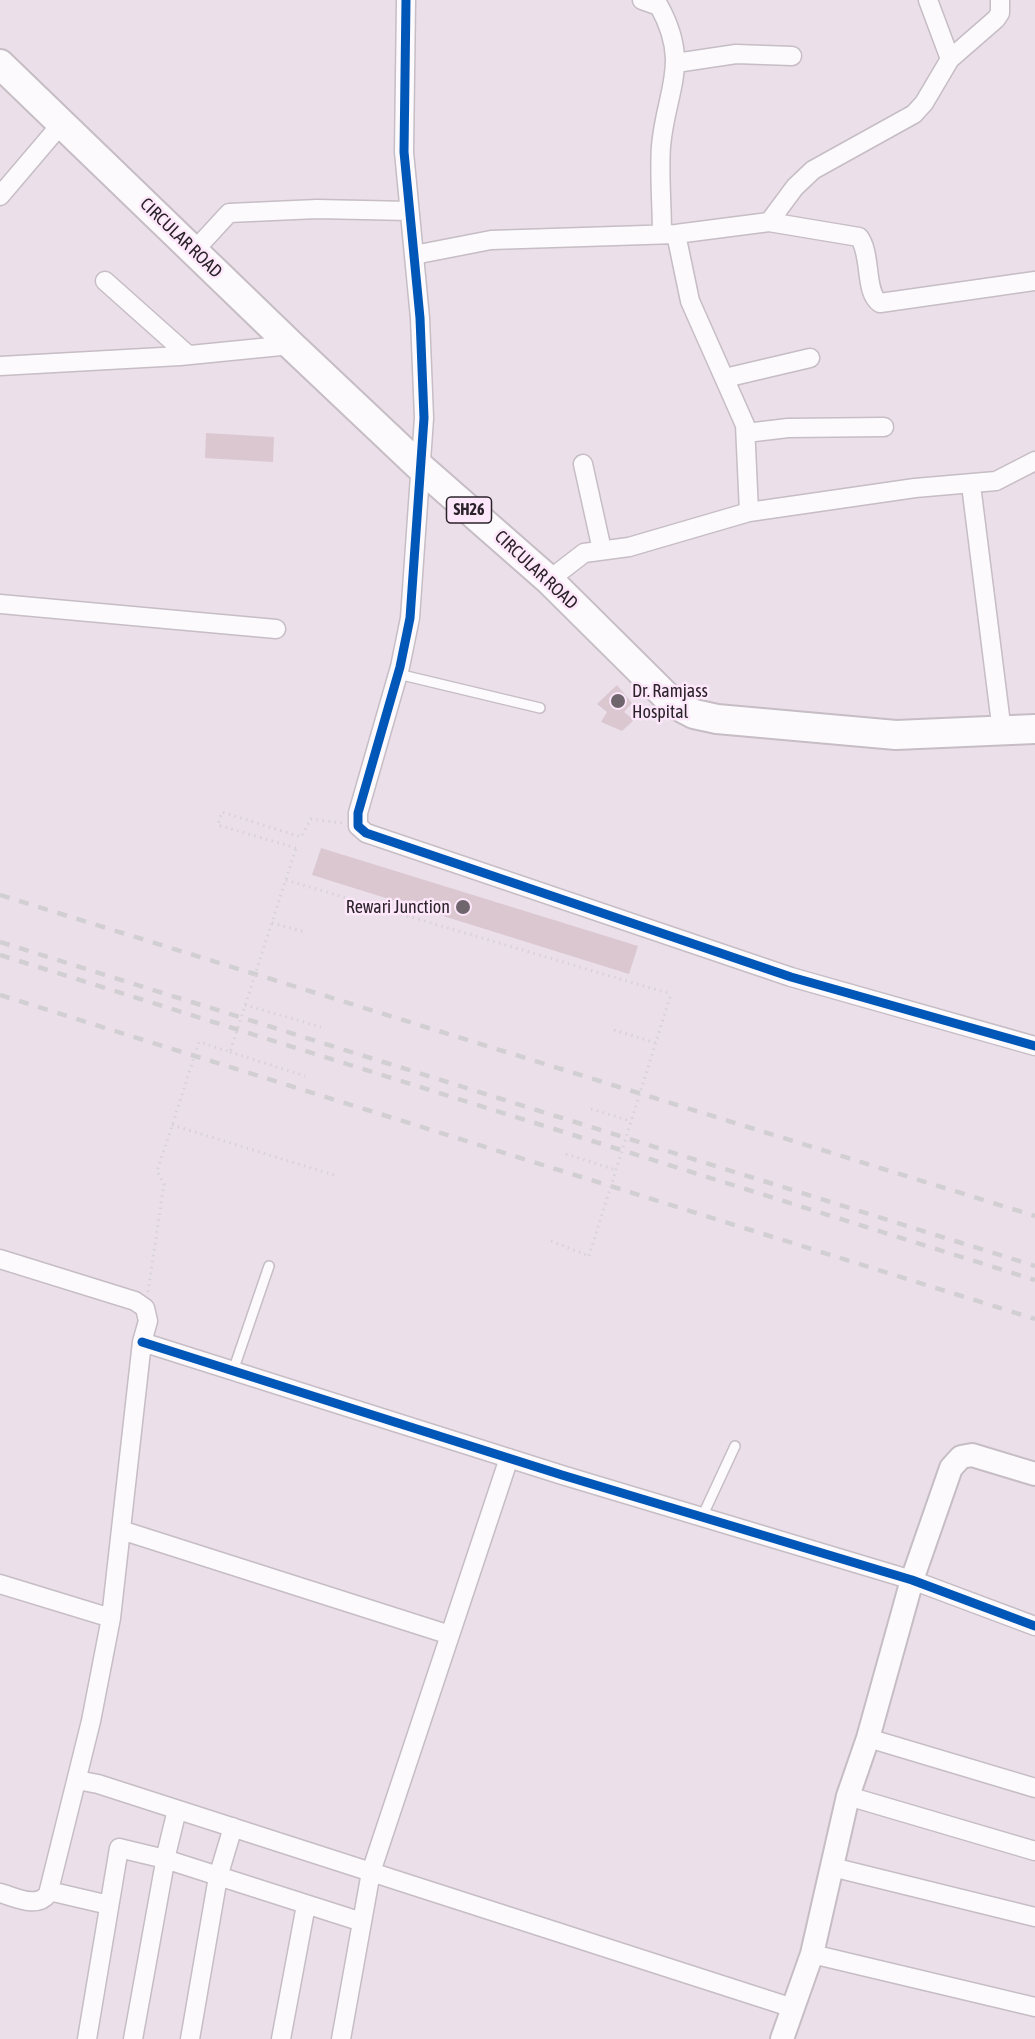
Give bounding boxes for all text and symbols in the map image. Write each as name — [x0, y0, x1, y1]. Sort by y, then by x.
street label: CIRCULAR ROAD — [135, 194, 227, 282]
road number: SH26 — [446, 497, 492, 523]
street label: CIRCULAR ROAD — [490, 526, 582, 614]
place label: Dr. Ramjass Hospital — [632, 680, 708, 722]
marker: Dr. Ramjass Hospital — [609, 692, 627, 710]
place label: Rewari Junction — [346, 896, 450, 918]
marker: Rewari Junction — [454, 898, 472, 916]

